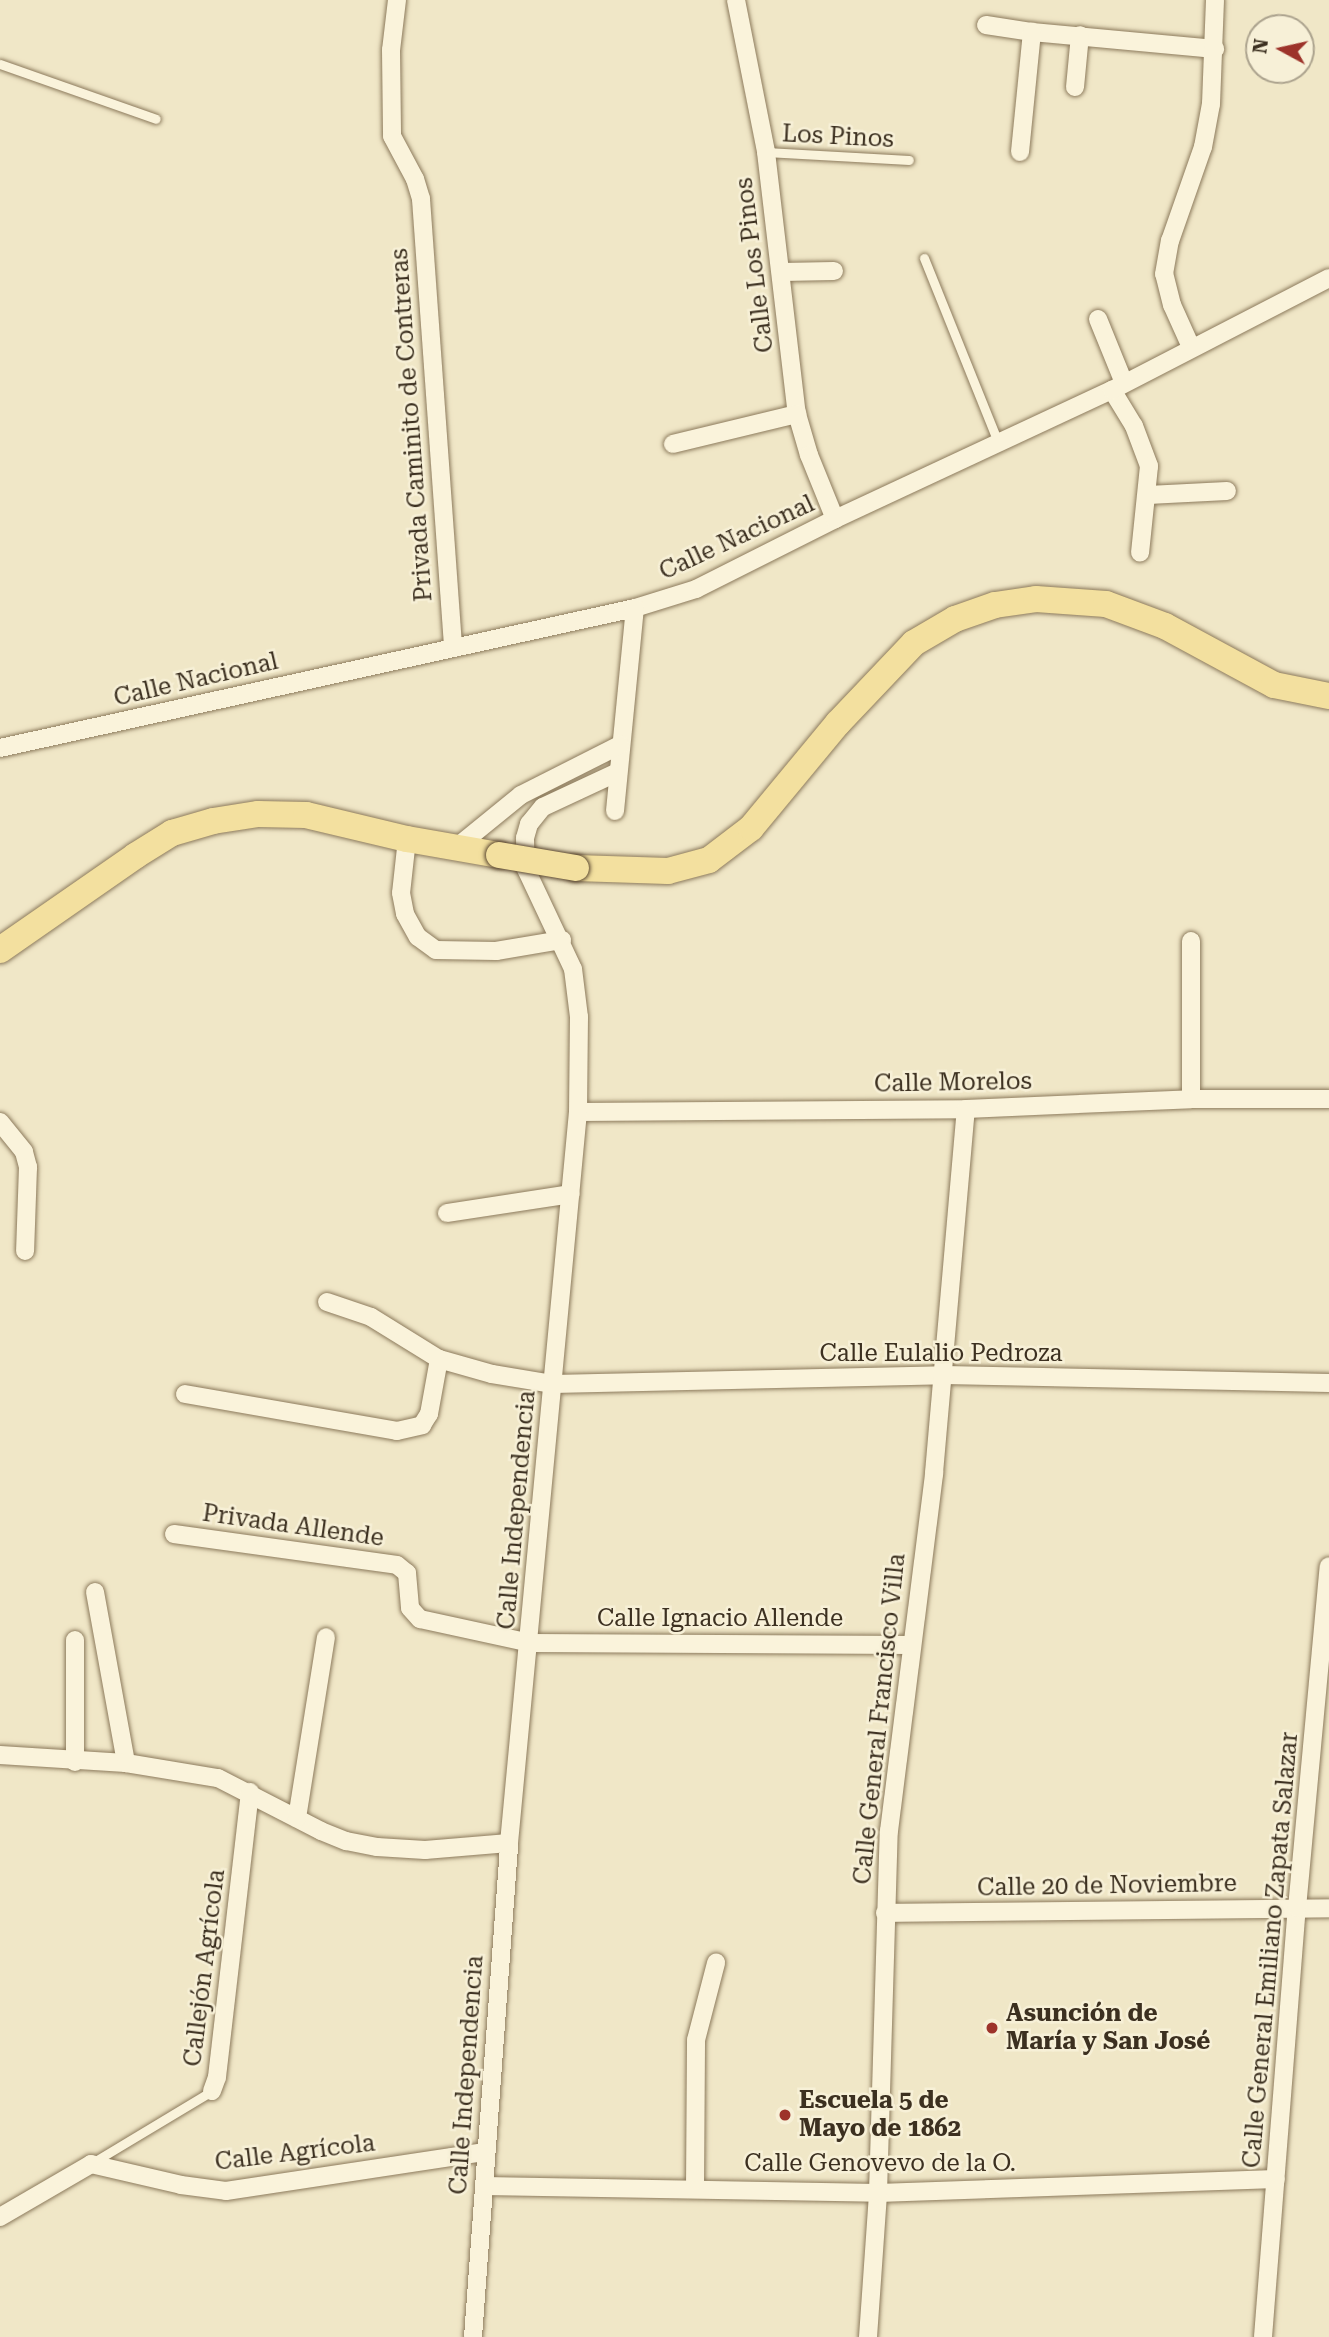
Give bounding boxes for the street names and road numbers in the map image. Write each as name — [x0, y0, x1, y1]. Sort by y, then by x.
street label: Los Pinos — [781, 120, 895, 154]
street label: Calle Los Pinos — [730, 176, 780, 354]
street label: Privada Caminito de Contreras — [385, 247, 439, 603]
street label: Calle Nacional — [655, 490, 819, 586]
street label: Calle Nacional — [111, 647, 281, 713]
street label: Calle Morelos — [874, 1067, 1032, 1099]
street label: Calle Eulalio Pedroza — [819, 1340, 1063, 1368]
street label: Calle Independencia — [492, 1389, 542, 1631]
street label: Privada Allende — [200, 1499, 386, 1553]
street label: Calle General Francisco Villa — [848, 1552, 912, 1886]
street label: Calle Ignacio Allende — [597, 1605, 843, 1633]
street label: Calle General Emiliano Zapata Salazar — [1238, 1731, 1304, 2169]
street label: Callejón Agrícola — [179, 1868, 231, 2068]
street label: Calle 20 de Noviembre — [977, 1869, 1237, 1903]
street label: Calle Independencia — [444, 1954, 490, 2196]
street label: Calle Agrícola — [213, 2129, 377, 2177]
street label: Calle Genovevo de la O. — [744, 2150, 1016, 2178]

